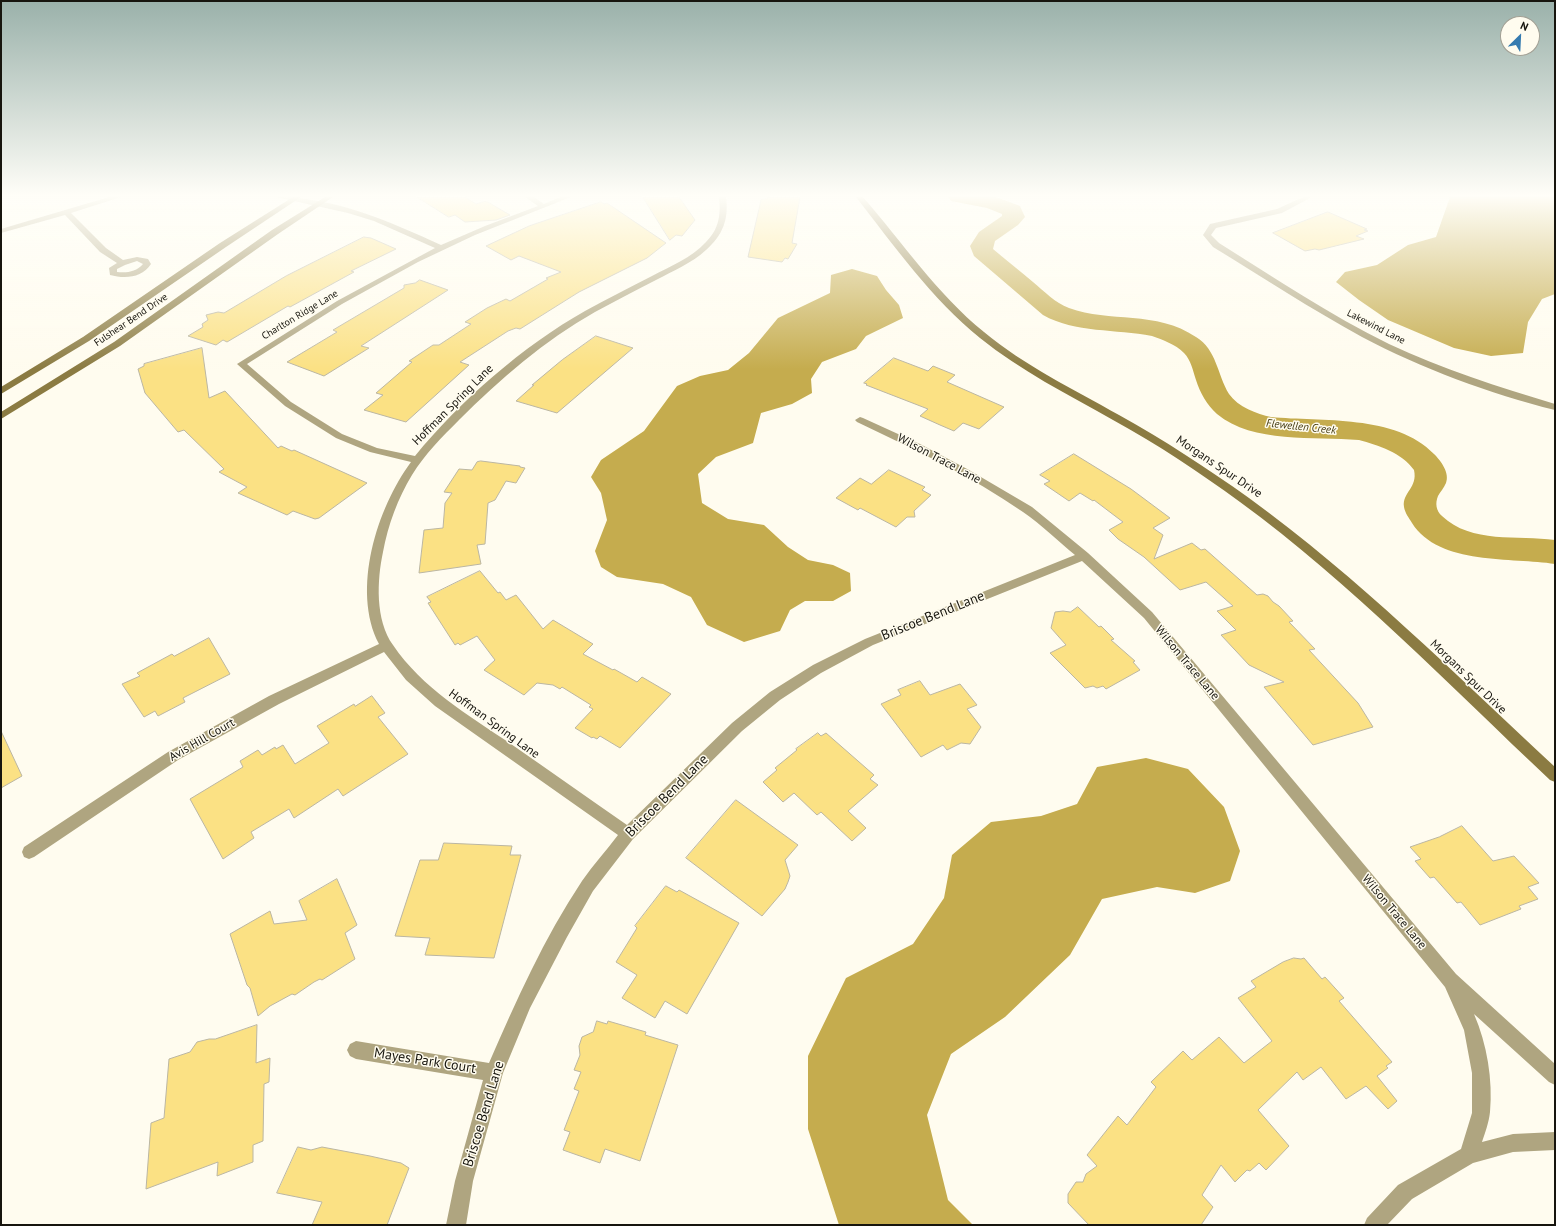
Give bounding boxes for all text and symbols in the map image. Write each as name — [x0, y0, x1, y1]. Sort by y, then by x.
north arrow — [1500, 16, 1540, 56]
text: N — [1518, 18, 1531, 34]
street label: Charlton Ridge Lane — [260, 287, 340, 343]
street label: Fulshear Bend Drive — [92, 291, 170, 349]
street label: Lakewind Lane — [1345, 307, 1407, 347]
street label: Hoffman Spring Lane — [410, 362, 496, 448]
water label: Flewellen Creek — [1265, 417, 1337, 437]
street label: Wilson Trace Lane — [895, 431, 983, 487]
street label: Morgans Spur Drive — [1173, 433, 1265, 501]
street label: Briscoe Bend Lane — [879, 588, 987, 644]
street label: Wilson Trace Lane — [1152, 623, 1222, 703]
street label: Morgans Spur Drive — [1427, 637, 1509, 717]
street label: Hoffman Spring Lane — [446, 686, 542, 762]
street label: Avis Hill Court — [167, 715, 237, 765]
street label: Briscoe Bend Lane — [622, 751, 712, 841]
street label: Wilson Trace Lane — [1359, 872, 1429, 952]
street label: Mayes Park Court — [373, 1045, 477, 1077]
street label: Briscoe Bend Lane — [460, 1059, 508, 1169]

